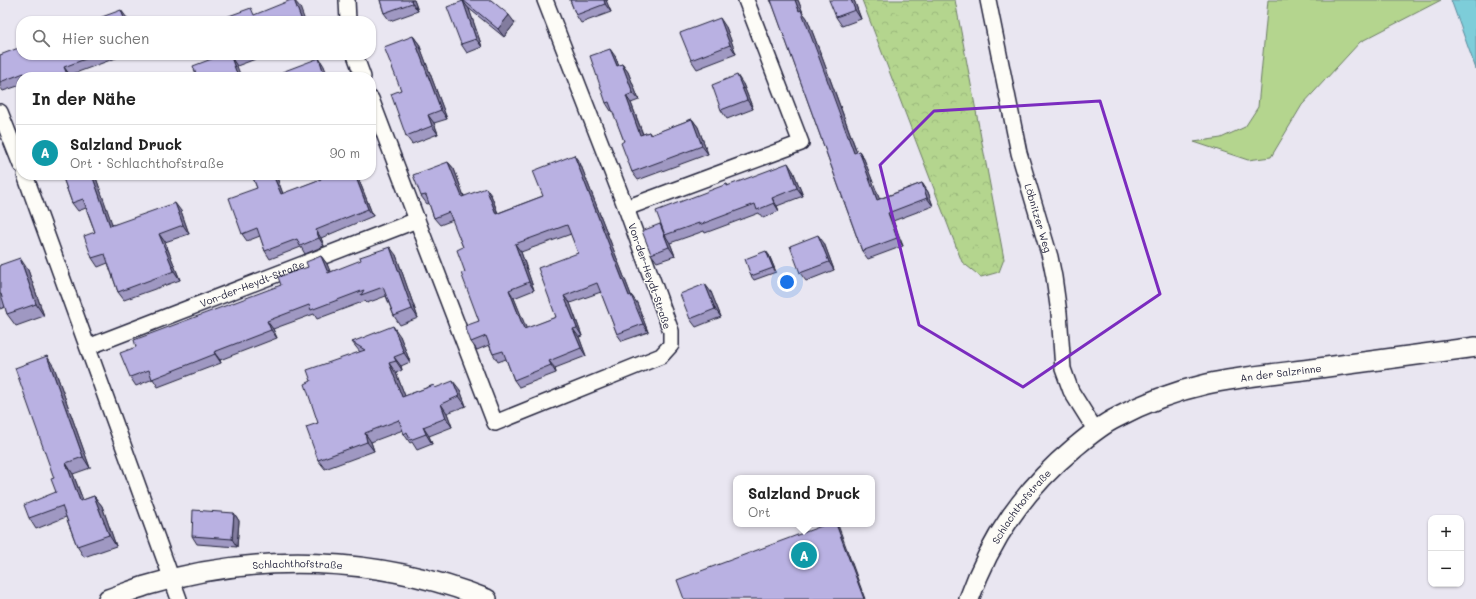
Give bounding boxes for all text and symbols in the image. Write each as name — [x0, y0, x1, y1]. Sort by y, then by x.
search box — [16, 16, 376, 60]
icon: search — [30, 27, 52, 49]
text: Hier suchen — [62, 28, 149, 48]
text: In der Nähe — [32, 87, 136, 109]
text: Salzland Druck — [70, 134, 182, 154]
text: A — [40, 144, 50, 161]
text: 90 m — [330, 144, 360, 161]
text: Ort · Schlachthofstraße — [70, 154, 224, 171]
street label: Löbnitzer Weg — [1021, 182, 1055, 254]
street label: Von-der-Heydt-Straße — [625, 221, 675, 331]
street label: Von-der-Heydt-Straße — [198, 257, 307, 310]
your location — [777, 272, 797, 292]
street label: An der Salzrinne — [1239, 361, 1322, 385]
street label: Schlachthofstraße — [988, 466, 1054, 546]
popup — [733, 475, 875, 527]
text: Salzland Druck — [748, 483, 860, 503]
text: Ort — [748, 503, 770, 520]
map controls — [1428, 515, 1464, 587]
button: + — [1428, 515, 1464, 551]
pin: A — [791, 540, 817, 570]
button: − — [1428, 551, 1464, 587]
street label: Schlachthofstraße — [252, 556, 343, 572]

